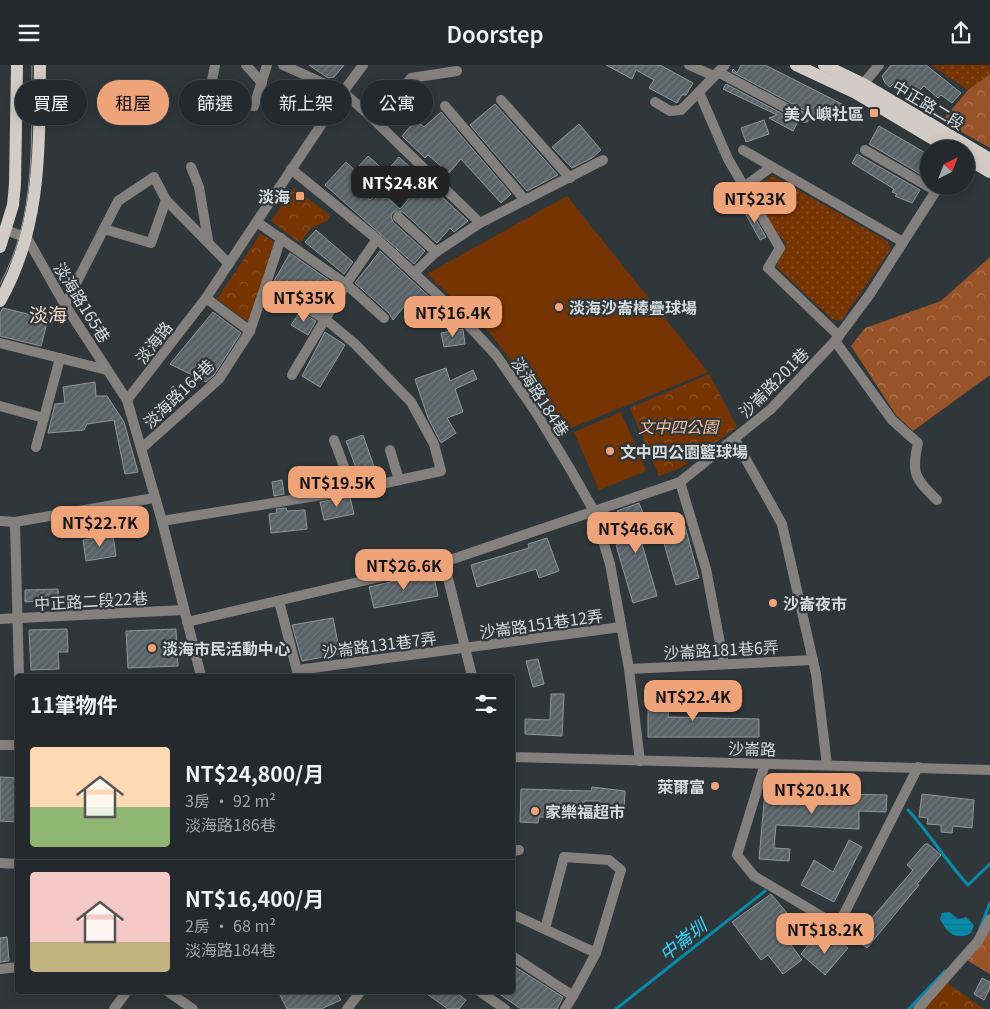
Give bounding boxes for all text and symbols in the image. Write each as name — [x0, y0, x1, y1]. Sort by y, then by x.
text: Doorstep — [446, 17, 544, 49]
icon: menu — [15, 19, 43, 47]
icon: share — [947, 19, 975, 47]
street label: 中正路二段 — [889, 73, 969, 135]
chip: 買屋 — [15, 80, 87, 125]
chip: 租屋 — [97, 80, 169, 125]
chip: 篩選 — [179, 80, 251, 125]
chip: 新上架 — [261, 80, 351, 125]
chip: 公寓 — [361, 80, 433, 125]
place label: 美人嶼社區 — [784, 101, 864, 125]
marker: 美人嶼社區 — [868, 107, 880, 119]
north arrow — [920, 140, 975, 195]
map controls — [920, 140, 975, 195]
pin: NT$24.8K — [348, 165, 452, 208]
text: NT$24.8K — [362, 170, 438, 194]
pin: NT$23K — [714, 181, 796, 224]
place label: 淡海 — [258, 184, 290, 208]
text: NT$23K — [724, 186, 786, 210]
marker: 淡海 — [294, 190, 306, 202]
street label: 淡海路165巷 — [49, 257, 117, 347]
pin: NT$35K — [263, 281, 345, 323]
text: NT$35K — [273, 285, 335, 309]
pin: NT$16.4K — [401, 295, 505, 338]
place label: 淡海沙崙棒疊球場 — [569, 295, 697, 319]
district label: 淡海 — [29, 300, 67, 327]
text: NT$16.4K — [415, 300, 491, 324]
marker: 淡海沙崙棒疊球場 — [553, 301, 565, 313]
street label: 淡海路 — [129, 316, 177, 368]
street label: 沙崙路201巷 — [732, 341, 814, 423]
street label: 淡海路184巷 — [506, 351, 576, 441]
street label: 淡海路164巷 — [137, 353, 219, 433]
park label: 文中四公園 — [638, 414, 720, 438]
place label: 文中四公園籃球場 — [620, 439, 748, 463]
marker: 文中四公園籃球場 — [604, 445, 616, 457]
pin: NT$19.5K — [285, 465, 389, 508]
text: NT$19.5K — [299, 470, 375, 494]
pin: NT$22.7K — [48, 505, 152, 548]
text: NT$22.7K — [62, 510, 138, 534]
pin: NT$46.6K — [584, 511, 688, 554]
text: NT$46.6K — [598, 516, 674, 540]
pin: NT$26.6K — [352, 549, 456, 591]
text: NT$26.6K — [366, 553, 442, 577]
street label: 中正路二段22巷 — [34, 585, 148, 615]
place label: 沙崙夜市 — [783, 591, 847, 615]
marker: 沙崙夜市 — [767, 597, 779, 609]
street label: 沙崙路151巷12弄 — [478, 602, 604, 644]
street label: 沙崙路131巷7弄 — [320, 625, 438, 663]
street label: 沙崙路181巷6弄 — [663, 634, 779, 664]
place label: 淡海市民活動中心 — [162, 636, 290, 660]
marker: 淡海市民活動中心 — [146, 642, 158, 654]
pin: NT$22.4K — [641, 679, 745, 722]
text: NT$22.4K — [655, 684, 731, 708]
text: 11筆物件 — [30, 689, 118, 719]
icon: filters — [472, 690, 500, 718]
street label: 沙崙路 — [728, 736, 776, 760]
text: NT$24,800/月 — [185, 758, 324, 788]
icon: home — [70, 767, 130, 827]
pin: NT$20.1K — [760, 773, 864, 815]
place label: 萊爾富 — [657, 774, 705, 798]
text: NT$20.1K — [774, 777, 850, 801]
marker: 萊爾富 — [709, 780, 721, 792]
text: 3房 · 92 m² — [185, 788, 276, 812]
place label: 家樂福超市 — [545, 799, 625, 823]
marker: 家樂福超市 — [529, 805, 541, 817]
text: 淡海路186巷 — [185, 812, 276, 836]
text: NT$16,400/月 — [185, 883, 324, 913]
icon: home — [70, 892, 130, 952]
water label: 中崙圳 — [653, 910, 714, 966]
text: 2房 · 68 m² — [185, 913, 276, 937]
pin: NT$18.2K — [773, 913, 877, 955]
text: NT$18.2K — [787, 917, 863, 941]
text: 淡海路184巷 — [185, 937, 276, 961]

